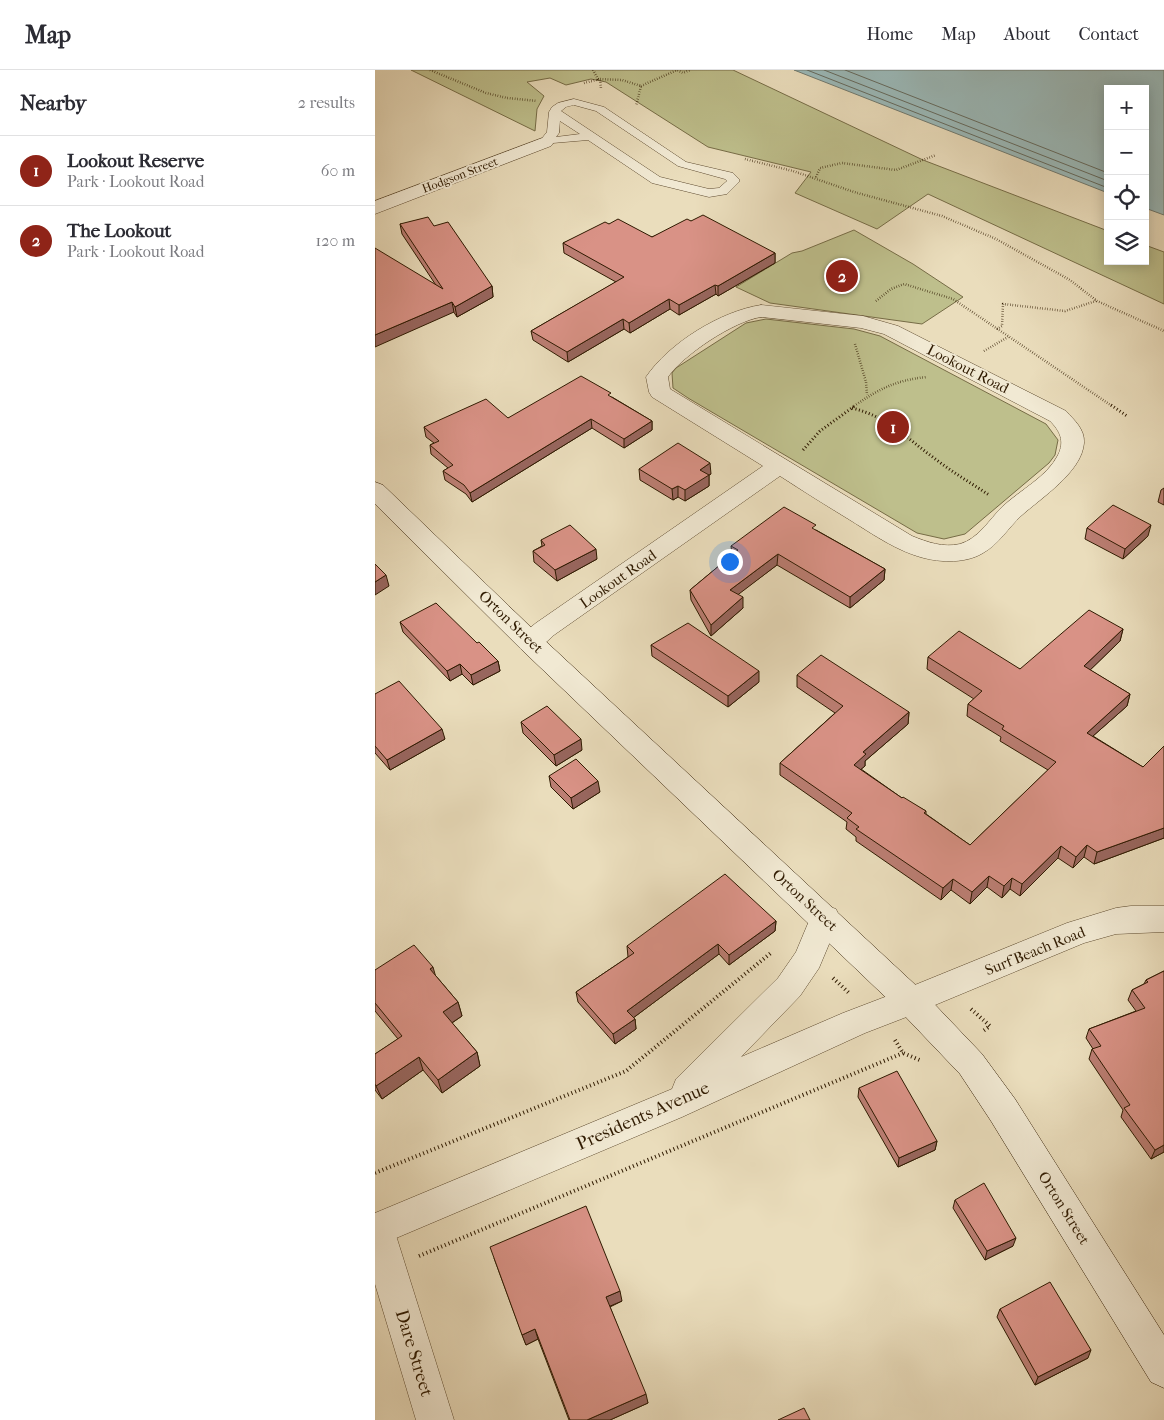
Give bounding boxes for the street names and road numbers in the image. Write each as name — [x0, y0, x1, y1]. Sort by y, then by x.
street label: Hodgson Street — [420, 154, 501, 196]
street label: Lookout Road — [924, 341, 1013, 398]
street label: Lookout Road — [576, 545, 661, 612]
street label: Orton Street — [475, 587, 547, 658]
street label: Orton Street — [769, 865, 842, 935]
street label: Surf Beach Road — [982, 922, 1088, 979]
street label: Presidents Avenue — [573, 1077, 713, 1155]
street label: Orton Street — [1034, 1168, 1094, 1248]
street label: Dare Street — [391, 1307, 437, 1400]

